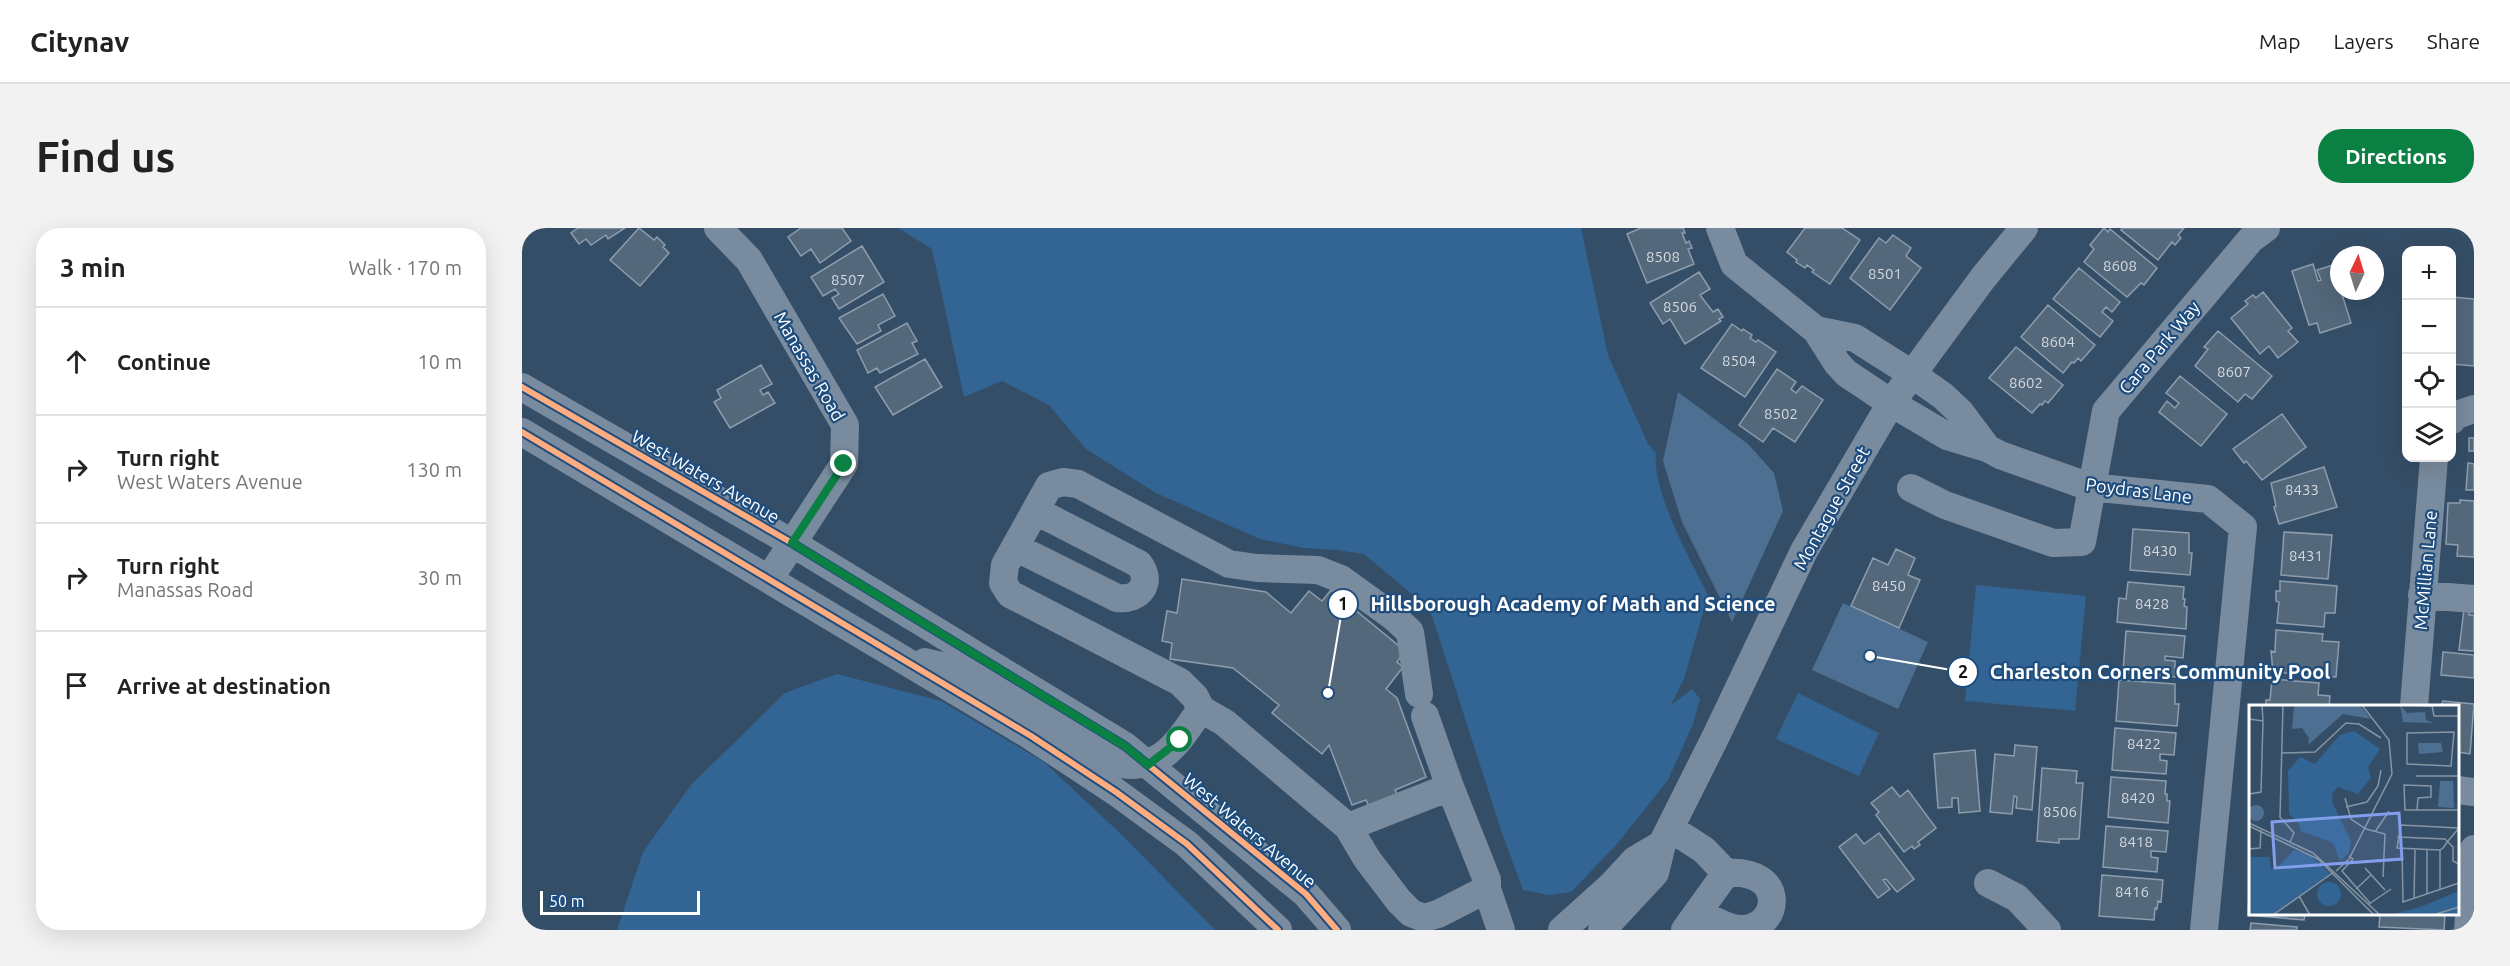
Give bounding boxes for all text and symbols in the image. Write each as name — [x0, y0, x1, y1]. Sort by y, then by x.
text: Citynav — [30, 26, 129, 57]
text: Map — [2259, 29, 2300, 53]
text: Layers — [2333, 29, 2394, 53]
text: Share — [2427, 29, 2480, 53]
button: Directions — [2318, 129, 2474, 183]
text: Find us — [36, 133, 175, 180]
north arrow — [2330, 246, 2384, 300]
map controls — [2402, 246, 2456, 462]
button: + — [2402, 246, 2456, 300]
house number: 8508 — [1646, 248, 1680, 265]
text: 3 min — [60, 253, 126, 282]
text: Walk · 170 m — [349, 256, 462, 279]
house number: 8608 — [2103, 257, 2137, 274]
house number: 8501 — [1868, 265, 1902, 282]
house number: 8507 — [831, 271, 865, 288]
street label: Cara Park Way — [2115, 296, 2204, 397]
house number: 8506 — [1663, 298, 1697, 315]
button: − — [2402, 300, 2456, 354]
street label: Manassas Road — [771, 308, 849, 424]
house number: 8604 — [2041, 333, 2075, 350]
icon: ahead — [60, 345, 93, 378]
text: Continue — [117, 349, 211, 374]
text: 10 m — [418, 350, 462, 373]
house number: 8504 — [1722, 352, 1756, 369]
button: locate — [2402, 354, 2456, 408]
house number: 8607 — [2217, 363, 2251, 380]
house number: 8602 — [2009, 374, 2043, 391]
house number: 8502 — [1764, 405, 1798, 422]
button: layers — [2402, 408, 2456, 462]
street label: West Waters Avenue — [629, 426, 783, 526]
street label: Montague Street — [1789, 443, 1873, 573]
text: Turn right — [117, 445, 219, 470]
route end — [830, 450, 856, 476]
icon: right — [60, 453, 93, 486]
text: 130 m — [406, 458, 462, 481]
text: West Waters Avenue — [117, 470, 303, 493]
street label: Poydras Lane — [2085, 474, 2193, 506]
house number: 8433 — [2285, 481, 2319, 498]
street label: McMillian Lane — [2410, 509, 2440, 631]
house number: 8430 — [2143, 542, 2177, 559]
house number: 8431 — [2289, 547, 2323, 564]
text: Turn right — [117, 553, 219, 578]
icon: right — [60, 561, 93, 594]
text: 30 m — [418, 566, 462, 589]
house number: 8450 — [1872, 577, 1906, 594]
text: Manassas Road — [117, 578, 253, 601]
callout: Hillsborough Academy of Math and Science — [1328, 585, 1787, 623]
text: Hillsborough Academy of Math and Science — [1371, 592, 1775, 615]
text: 1 — [1338, 593, 1348, 613]
house number: 8428 — [2135, 595, 2169, 612]
callout: Charleston Corners Community Pool — [1948, 653, 2342, 691]
text: Charleston Corners Community Pool — [1990, 660, 2330, 683]
text: 2 — [1958, 661, 1968, 681]
icon: arrive — [60, 669, 93, 702]
text: Arrive at destination — [117, 673, 331, 698]
inset map — [2249, 705, 2459, 915]
route start — [1166, 726, 1192, 752]
house number: 8422 — [2127, 735, 2161, 752]
street label: West Waters Avenue — [1180, 769, 1320, 891]
house number: 8420 — [2121, 789, 2155, 806]
house number: 8506 — [2043, 803, 2077, 820]
house number: 8418 — [2119, 833, 2153, 850]
house number: 8416 — [2115, 883, 2149, 900]
scale bar — [540, 888, 700, 916]
text: 50 m — [549, 892, 585, 910]

